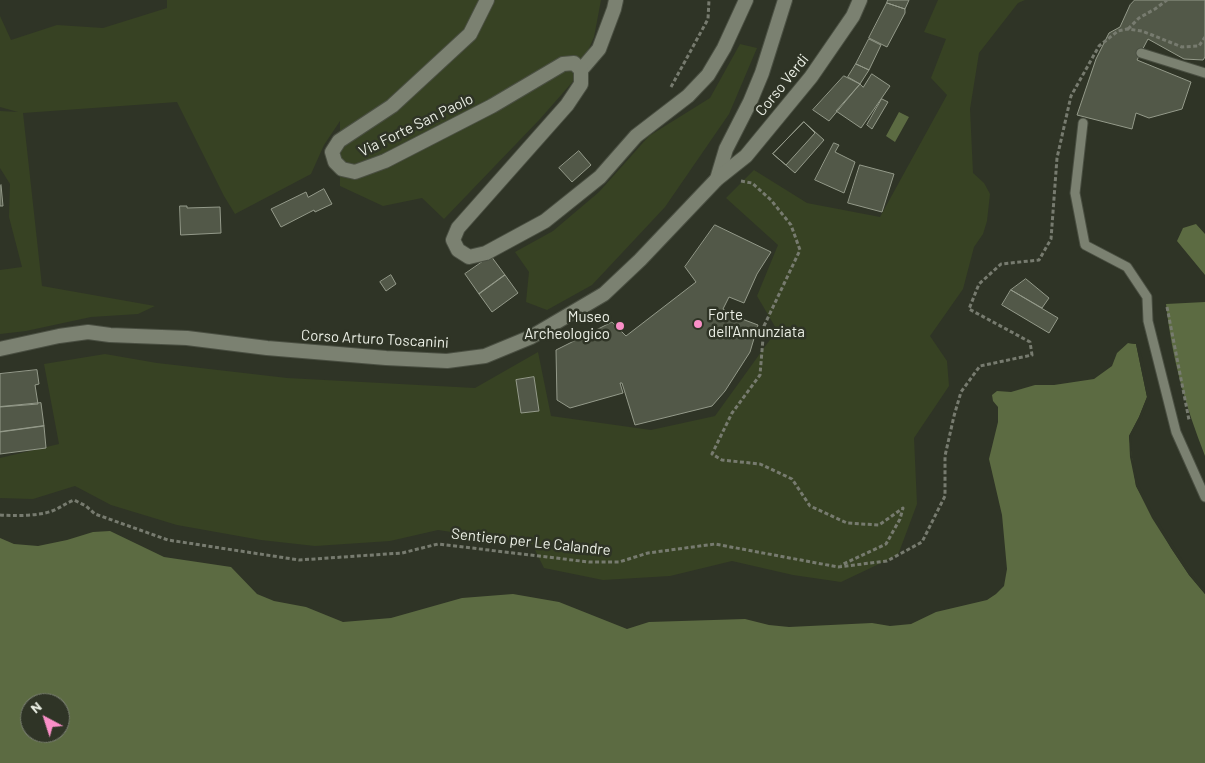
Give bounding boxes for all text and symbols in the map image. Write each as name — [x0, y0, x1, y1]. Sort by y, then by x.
street label: Corso Verdi — [752, 50, 812, 120]
street label: Via Forte San Paolo — [356, 89, 476, 161]
place label: Forte dell'Annunziata — [708, 306, 805, 341]
place label: Museo Archeologico — [524, 308, 610, 343]
marker: Forte dell'Annunziata — [692, 318, 704, 330]
marker: Museo Archeologico — [614, 320, 626, 332]
street label: Corso Arturo Toscanini — [301, 326, 449, 352]
street label: Sentiero per Le Calandre — [450, 525, 612, 559]
north arrow — [20, 693, 70, 743]
text: N — [27, 697, 45, 716]

